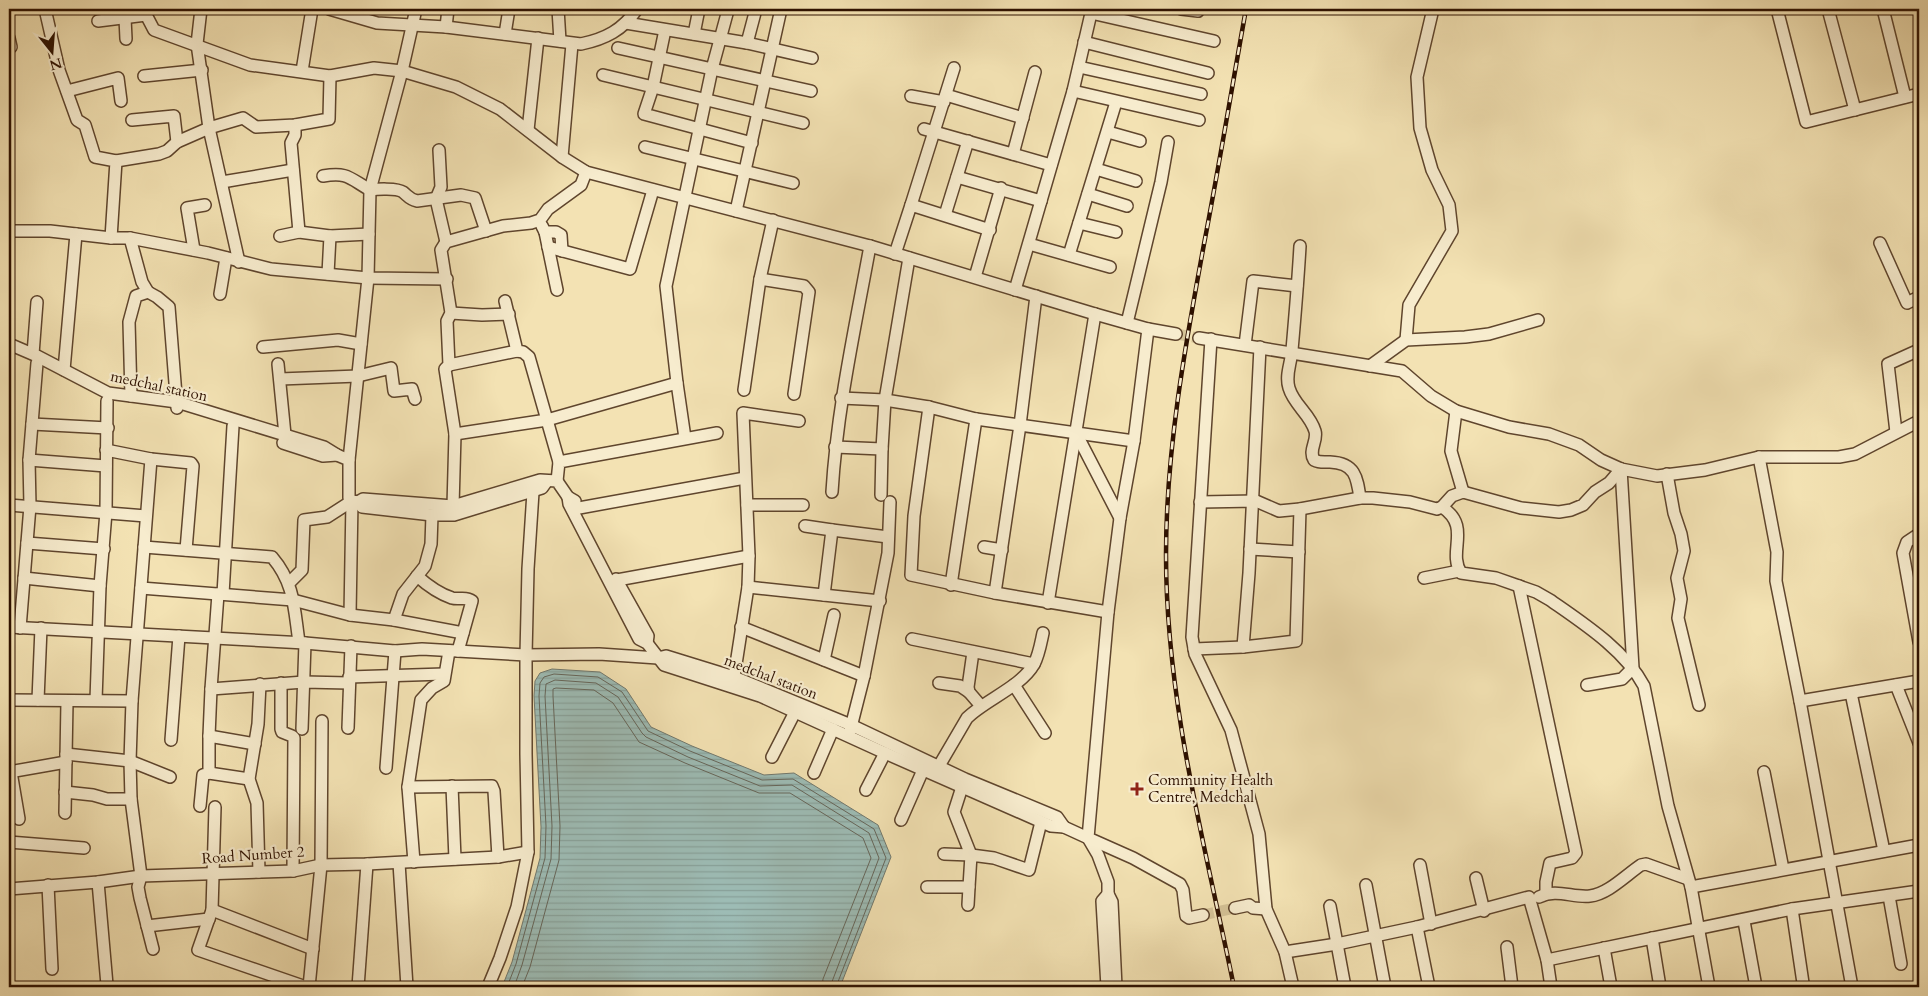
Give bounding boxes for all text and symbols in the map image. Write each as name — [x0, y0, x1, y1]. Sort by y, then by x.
north arrow — [28, 28, 78, 78]
text: N — [47, 53, 64, 75]
street label: medchal station — [109, 366, 210, 406]
street label: medchal station — [721, 650, 821, 704]
place label: Community Health Centre, Medchal — [1148, 770, 1274, 807]
marker: Community Health Centre, Medchal — [1130, 782, 1144, 796]
street label: Road Number 2 — [201, 841, 305, 869]

